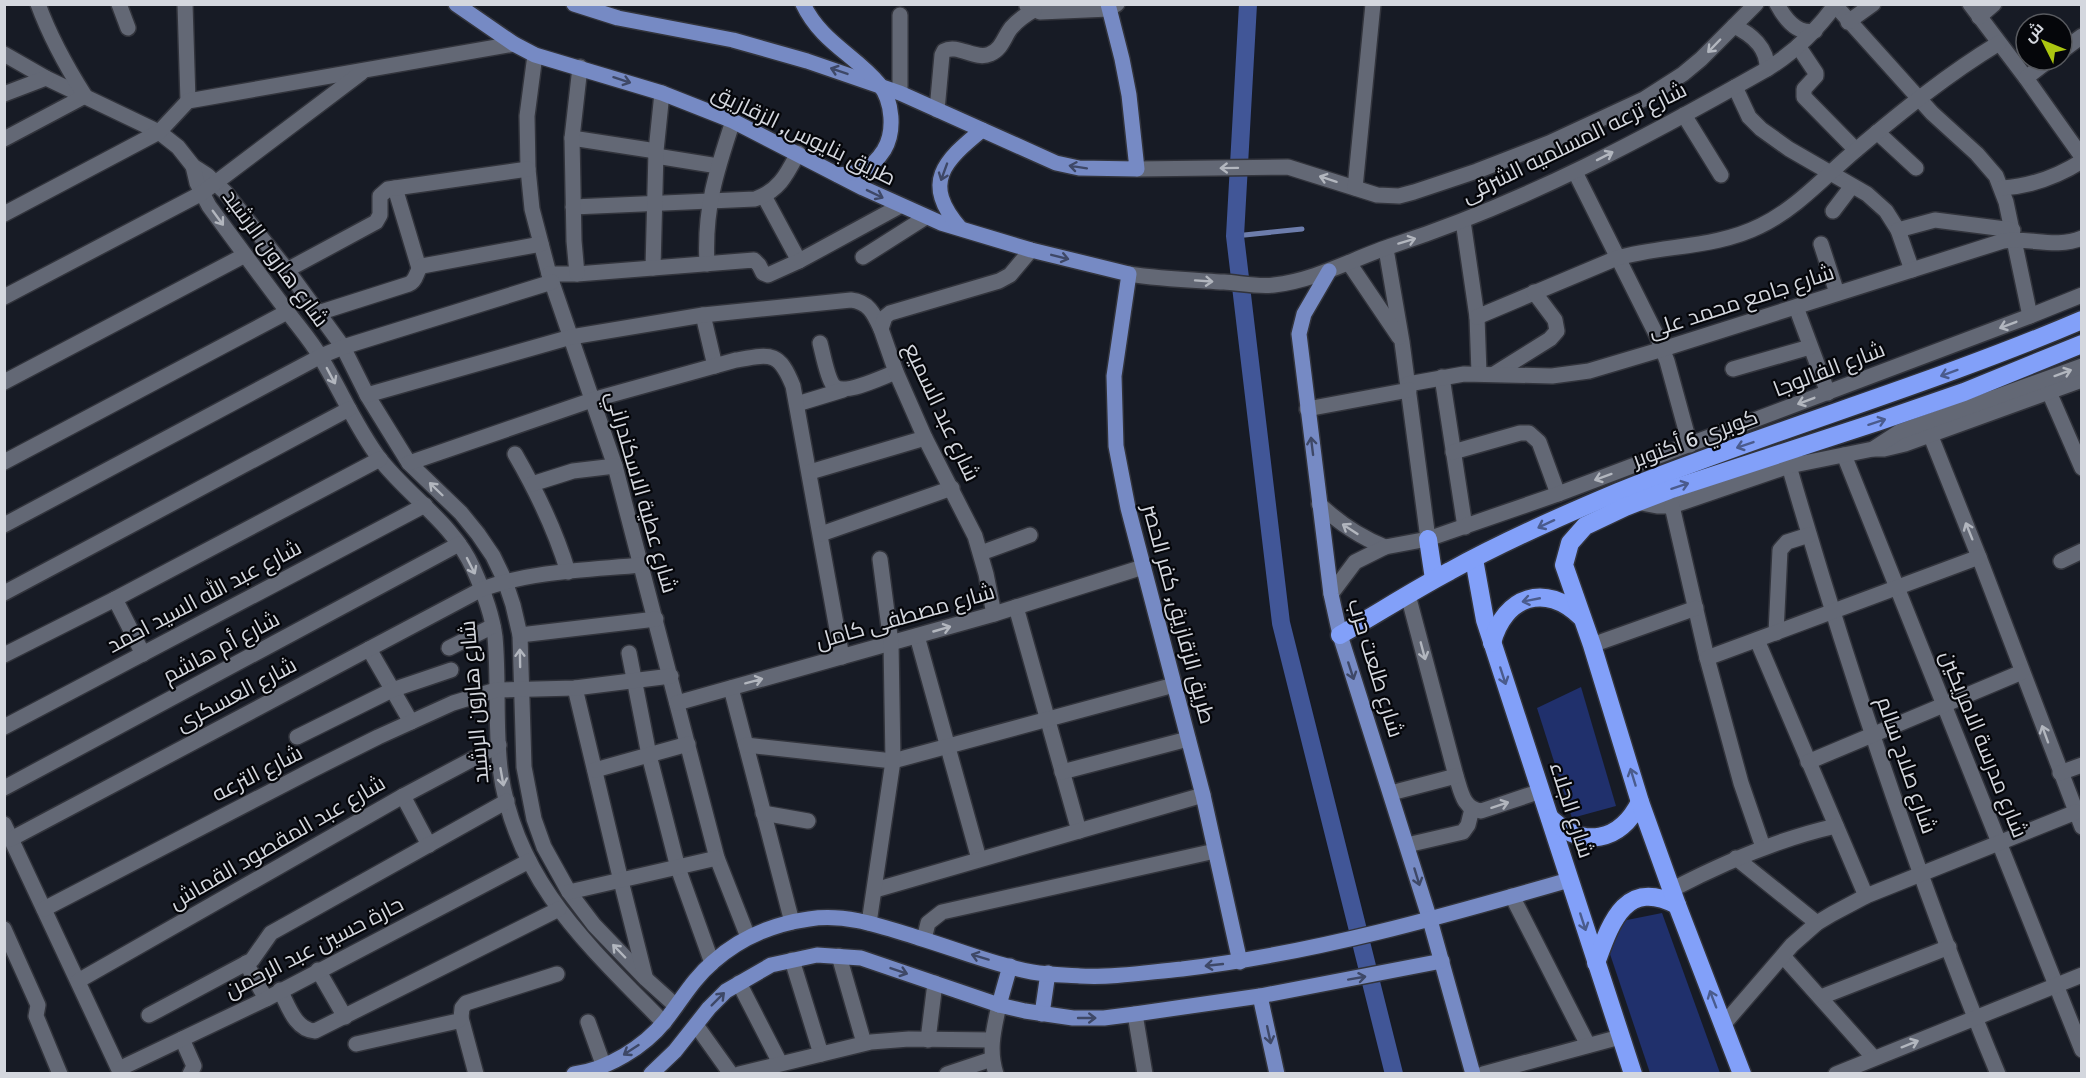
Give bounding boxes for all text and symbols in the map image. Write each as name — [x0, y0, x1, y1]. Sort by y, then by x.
north arrow — [2014, 12, 2074, 72]
text: ش — [2019, 18, 2048, 47]
one-way arrow — [1707, 38, 1722, 53]
one-way arrow — [830, 65, 849, 76]
one-way arrow — [612, 76, 631, 87]
street label: شارع ترعه المسلميه الشرقى — [1457, 76, 1692, 209]
street label: طريق بنايوس, الزقازيق — [708, 79, 900, 191]
one-way arrow — [1596, 150, 1614, 161]
one-way arrow — [1069, 161, 1089, 172]
one-way arrow — [1220, 162, 1240, 174]
one-way arrow — [937, 163, 948, 181]
one-way arrow — [1319, 173, 1338, 184]
street label: شارع هارون الرشيد — [216, 184, 335, 333]
one-way arrow — [866, 189, 884, 201]
one-way arrow — [212, 210, 224, 226]
one-way arrow — [1397, 235, 1416, 246]
one-way arrow — [1050, 251, 1069, 263]
street label: شارع جامع محمد على — [1645, 258, 1838, 345]
one-way arrow — [1193, 275, 1213, 286]
one-way arrow — [1999, 320, 2018, 331]
street label: شارع الفالوجا — [1769, 335, 1889, 404]
street label: شارع عبد السميع — [897, 338, 986, 486]
one-way arrow — [2053, 366, 2072, 377]
one-way arrow — [326, 367, 337, 385]
one-way arrow — [1940, 368, 1959, 379]
street label: شارع عطية الاسكندراني — [597, 388, 684, 597]
one-way arrow — [1797, 397, 1816, 408]
street label: كوبري 6 أكتوبر — [1627, 403, 1762, 477]
one-way arrow — [1867, 416, 1886, 427]
one-way arrow — [1306, 437, 1317, 456]
one-way arrow — [1736, 440, 1755, 451]
one-way arrow — [1595, 472, 1613, 483]
one-way arrow — [1670, 480, 1689, 491]
one-way arrow — [428, 482, 443, 497]
street label: طريق الزقازيق, كفر الحصر — [1136, 499, 1221, 727]
one-way arrow — [1537, 519, 1555, 530]
one-way arrow — [1342, 523, 1358, 535]
one-way arrow — [1963, 523, 1974, 541]
street label: شارع عبد الله السيد احمد — [102, 532, 306, 660]
one-way arrow — [466, 556, 477, 574]
street label: شارع مصطفى كامل — [812, 578, 998, 655]
street label: شارع طلعت حرب — [1341, 595, 1410, 741]
one-way arrow — [1522, 595, 1541, 606]
street label: شارع أم هاشم — [158, 605, 285, 691]
street label: شارع هارون الرشيد — [453, 619, 496, 785]
one-way arrow — [932, 623, 951, 634]
one-way arrow — [1418, 642, 1429, 661]
street label: شارع مدرسة الامريكين — [1933, 646, 2034, 842]
one-way arrow — [514, 648, 526, 668]
street label: شارع العسكرى — [171, 651, 302, 738]
one-way arrow — [1347, 661, 1358, 680]
one-way arrow — [1499, 666, 1510, 685]
one-way arrow — [744, 675, 763, 687]
street label: شارع صلاح سالم — [1869, 693, 1943, 838]
one-way arrow — [2039, 725, 2050, 743]
street label: شارع الترعه — [207, 739, 307, 808]
street label: شارع الجلاء — [1543, 759, 1600, 862]
one-way arrow — [497, 767, 508, 787]
one-way arrow — [1627, 768, 1638, 787]
street label: شارع عبد المقصود القماش — [164, 769, 391, 916]
one-way arrow — [1490, 799, 1509, 810]
one-way arrow — [1412, 867, 1423, 886]
street label: حارة حسين عبد الرحمن — [220, 890, 408, 1004]
one-way arrow — [1578, 912, 1589, 931]
one-way arrow — [613, 944, 627, 959]
one-way arrow — [971, 951, 990, 962]
one-way arrow — [1205, 960, 1225, 971]
one-way arrow — [889, 967, 908, 978]
one-way arrow — [1347, 972, 1367, 983]
one-way arrow — [1707, 991, 1718, 1009]
one-way arrow — [710, 992, 725, 1007]
one-way arrow — [1077, 1012, 1097, 1024]
one-way arrow — [1264, 1024, 1275, 1044]
one-way arrow — [1900, 1038, 1919, 1049]
one-way arrow — [623, 1044, 640, 1056]

